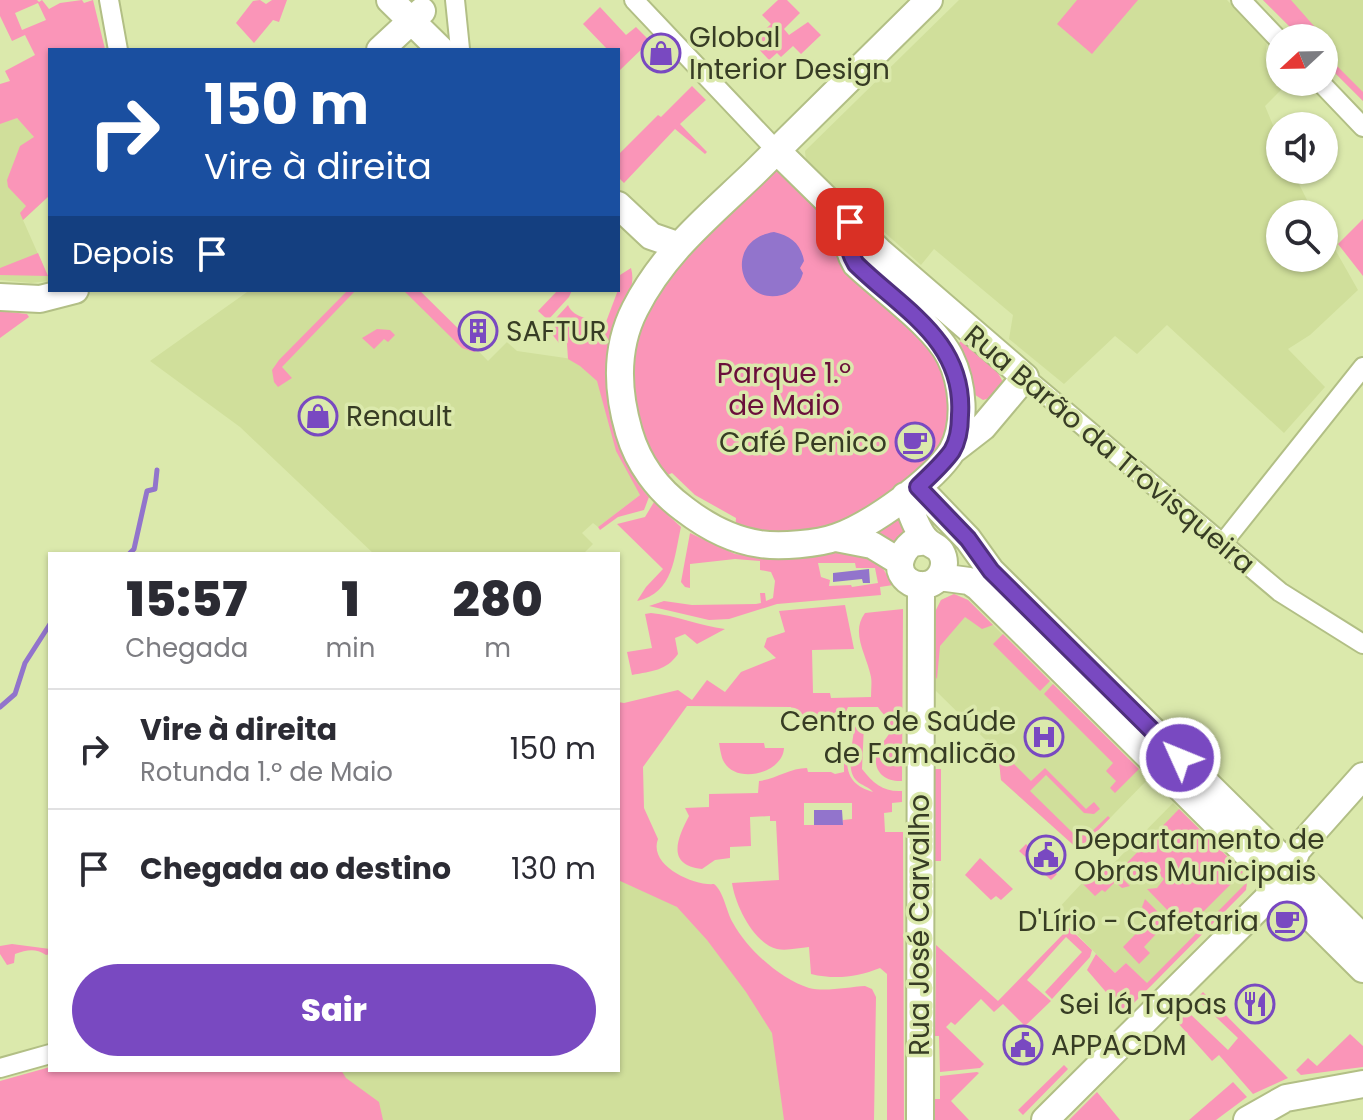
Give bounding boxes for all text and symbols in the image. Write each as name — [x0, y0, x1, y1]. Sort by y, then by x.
place label: Global Interior Design — [689, 18, 890, 89]
north arrow — [1266, 24, 1338, 96]
map controls — [1266, 24, 1338, 272]
shop icon: Global Interior Design — [640, 32, 682, 74]
text: 150 m — [204, 65, 369, 144]
icon: right — [72, 80, 176, 184]
button: sound — [1266, 112, 1338, 184]
text: Vire à direita — [204, 141, 432, 192]
pin — [816, 188, 884, 256]
icon: arrive — [828, 200, 872, 244]
button: search — [1266, 200, 1338, 272]
text: Depois — [72, 232, 174, 275]
icon: arrive — [190, 232, 234, 276]
building icon: SAFTUR — [457, 310, 499, 352]
place label: SAFTUR — [506, 312, 607, 351]
street label: Rua Barão da Trovisqueira — [956, 316, 1263, 583]
park label: Parque 1.º de Maio — [717, 354, 851, 425]
shop icon: Renault — [297, 395, 339, 437]
place label: Renault — [346, 397, 452, 436]
cafe icon: Café Penico — [894, 421, 936, 463]
place label: Café Penico — [719, 423, 887, 462]
text: 15:57 — [126, 566, 247, 633]
text: 1 — [341, 566, 360, 633]
text: 280 — [453, 566, 543, 633]
text: Chegada — [125, 630, 248, 666]
text: min — [326, 630, 375, 666]
text: m — [484, 630, 511, 666]
place label: Centro de Saúde de Famalicão — [780, 702, 1016, 773]
text: Vire à direita — [140, 708, 337, 751]
hospital icon: Centro de Saúde de Famalicão — [1023, 716, 1065, 758]
position arrow — [1138, 716, 1222, 800]
icon: right — [72, 727, 116, 771]
text: 150 m — [510, 727, 596, 770]
text: Rotunda 1.º de Maio — [140, 754, 393, 790]
street label: Rua José Carvalho — [900, 794, 939, 1056]
place label: Departamento de Obras Municipais — [1074, 820, 1325, 891]
public building icon: Departamento de Obras Municipais — [1025, 834, 1067, 876]
icon: arrive — [72, 847, 116, 891]
text: Chegada ao destino — [140, 847, 451, 890]
text: 130 m — [511, 847, 596, 890]
cafe icon: D'Lírio - Cafetaria — [1266, 900, 1308, 942]
place label: D'Lírio - Cafetaria — [1018, 902, 1259, 941]
button: Sair — [72, 964, 596, 1056]
restaurant icon: Sei lá Tapas — [1234, 983, 1276, 1025]
place label: Sei lá Tapas — [1059, 985, 1227, 1024]
public building icon: APPACDM — [1002, 1024, 1044, 1066]
place label: APPACDM — [1051, 1026, 1187, 1065]

